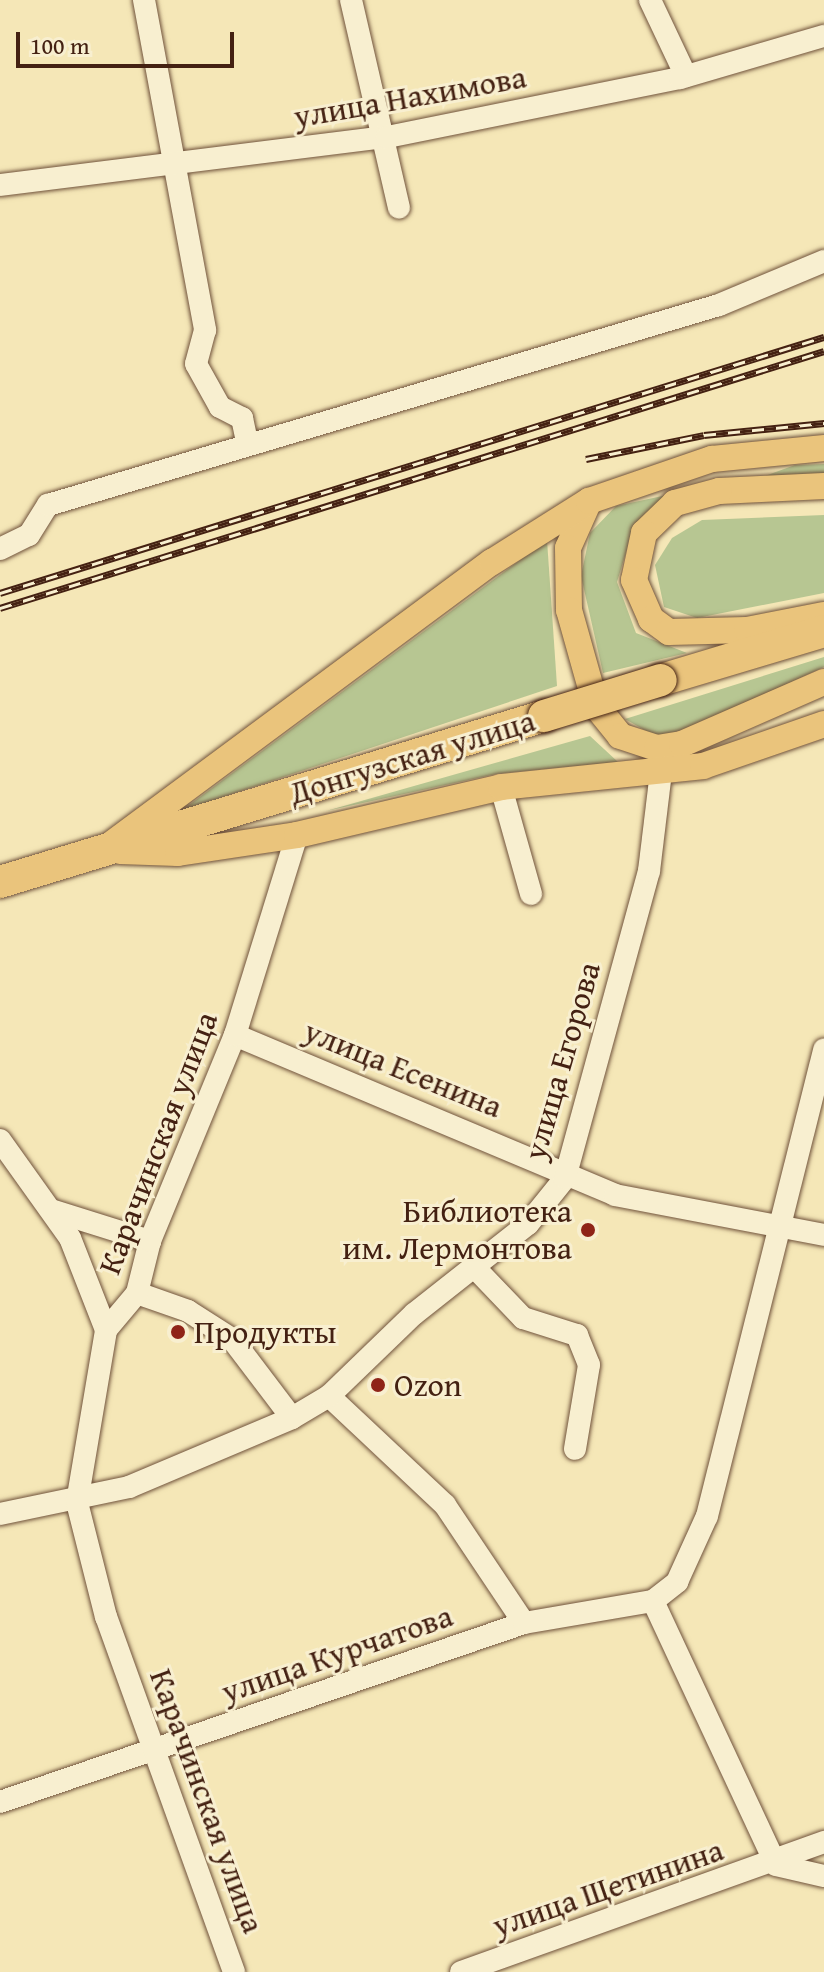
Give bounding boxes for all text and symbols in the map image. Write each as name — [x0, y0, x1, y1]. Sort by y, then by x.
scale bar — [20, 16, 238, 66]
text: 100 m — [30, 28, 90, 63]
street label: улица Нахимова — [291, 58, 529, 136]
street label: Донгузская улица — [285, 701, 539, 813]
street label: улица Егорова — [515, 958, 609, 1164]
street label: Карачинская улица — [90, 1006, 226, 1280]
street label: улица Есенина — [298, 1012, 508, 1126]
place label: Библиотека им. Лермонтова — [342, 1193, 572, 1268]
marker: Библиотека им. Лермонтова — [579, 1221, 597, 1239]
place label: Продукты — [194, 1313, 337, 1351]
marker: Продукты — [169, 1323, 187, 1341]
place label: Ozon — [394, 1366, 462, 1404]
marker: Ozon — [369, 1376, 387, 1394]
street label: улица Курчатова — [217, 1597, 457, 1711]
street label: Карачинская улица — [141, 1664, 273, 1938]
street label: улица Щетинина — [488, 1831, 728, 1945]

